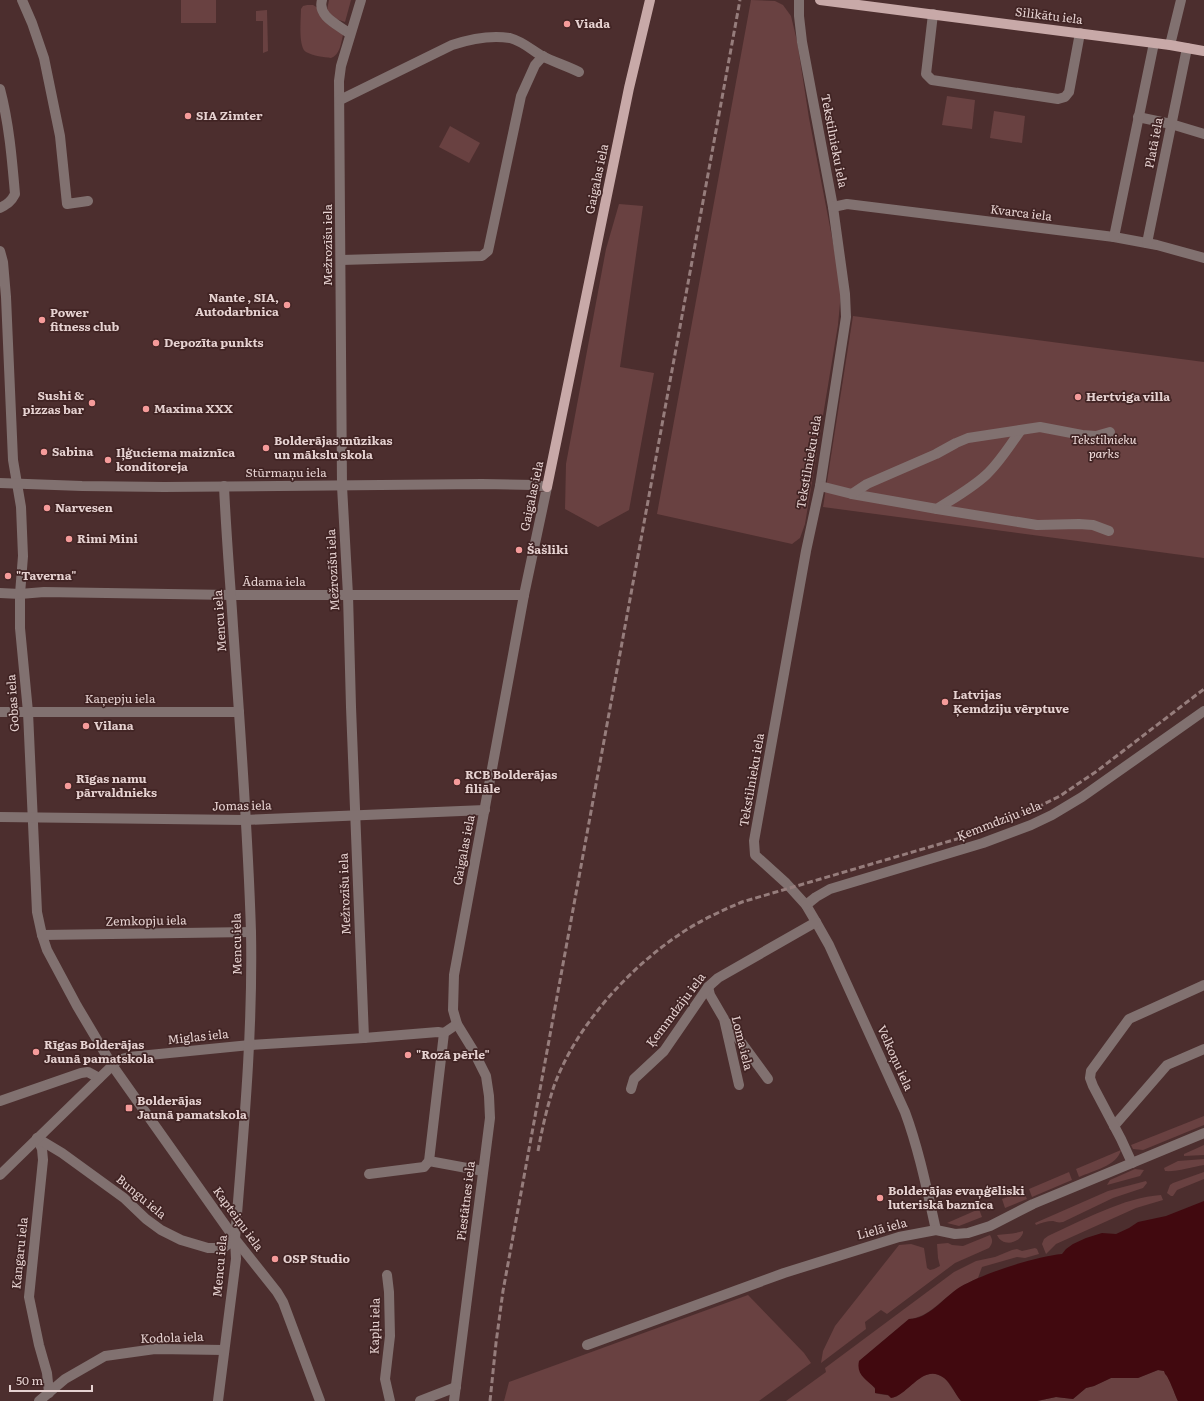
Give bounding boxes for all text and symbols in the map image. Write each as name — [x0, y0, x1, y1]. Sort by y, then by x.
street label: Silikātu iela — [1014, 2, 1084, 28]
place label: Viada — [575, 14, 610, 32]
marker: Viada — [562, 19, 572, 29]
street label: Tekstilnieku iela — [817, 92, 853, 190]
place label: SIA Zimter — [196, 106, 263, 124]
marker: SIA Zimter — [183, 111, 193, 121]
street label: Platā iela — [1139, 115, 1167, 170]
street label: Gaigalas iela — [580, 142, 612, 216]
street label: Kvarca iela — [989, 199, 1054, 225]
street label: Mežrozīšu iela — [318, 203, 336, 286]
place label: Nante , SIA, Autodarbnica — [195, 288, 279, 320]
marker: Nante , SIA, Autodarbnica — [282, 300, 292, 310]
place label: Power fitness club — [50, 303, 120, 335]
marker: Power fitness club — [37, 315, 47, 325]
place label: Depozīta punkts — [164, 333, 264, 351]
marker: Depozīta punkts — [151, 338, 161, 348]
place label: Sushi & pizzas bar — [23, 386, 84, 418]
place label: Hertviga villa — [1086, 387, 1170, 405]
marker: Hertviga villa — [1073, 392, 1083, 402]
marker: Sushi & pizzas bar — [87, 398, 97, 408]
place label: Maxima XXX — [154, 399, 233, 417]
marker: Maxima XXX — [141, 404, 151, 414]
street label: Tekstilnieku iela — [791, 413, 825, 510]
park label: Tekstilnieku parks — [1071, 430, 1138, 462]
place label: Bolderājas mūzikas un mākslu skola — [274, 431, 393, 463]
place label: Sabina — [52, 442, 93, 460]
place label: Iļģuciema maiznīca konditoreja — [116, 443, 235, 475]
marker: Bolderājas mūzikas un mākslu skola — [261, 443, 271, 453]
marker: Sabina — [39, 447, 49, 457]
marker: Iļģuciema maiznīca konditoreja — [103, 455, 113, 465]
street label: Gaigalas iela — [515, 459, 547, 533]
street label: Stūrmaņu iela — [245, 463, 327, 481]
place label: Narvesen — [55, 498, 113, 516]
marker: Narvesen — [42, 503, 52, 513]
street label: Mežrozīšu iela — [321, 528, 343, 611]
place label: Rimi Mini — [77, 529, 139, 547]
marker: Rimi Mini — [64, 534, 74, 544]
place label: Šašliki — [527, 540, 569, 558]
marker: Šašliki — [514, 545, 524, 555]
place label: "Taverna" — [16, 566, 76, 584]
marker: "Taverna" — [3, 571, 13, 581]
street label: Ādama iela — [242, 572, 306, 590]
street label: Mencu iela — [208, 589, 230, 653]
street label: Gobas iela — [1, 673, 23, 732]
place label: Latvijas Ķemdziju vērptuve — [953, 685, 1069, 717]
street label: Kaņepju iela — [85, 689, 156, 707]
marker: Latvijas Ķemdziju vērptuve — [940, 697, 950, 707]
place label: Vilana — [94, 716, 134, 734]
marker: Vilana — [81, 721, 91, 731]
street label: Tekstilnieku iela — [734, 731, 768, 828]
place label: RCB Bolderājas filiāle — [465, 765, 557, 797]
place label: Rīgas namu pārvaldnieks — [76, 769, 157, 801]
marker: RCB Bolderājas filiāle — [452, 777, 462, 787]
marker: Rīgas namu pārvaldnieks — [63, 781, 73, 791]
street label: Jomas iela — [212, 795, 272, 815]
street label: Ķemmdziju iela — [954, 795, 1044, 844]
street label: Gaigalas iela — [447, 813, 479, 886]
street label: Mežrozīšu iela — [334, 852, 354, 935]
street label: Zemkopju iela — [105, 910, 187, 930]
street label: Mencu iela — [226, 912, 246, 975]
street label: Ķemmdziju iela — [641, 968, 710, 1050]
street label: Loma iela — [728, 1014, 759, 1072]
street label: Velkoņu iela — [873, 1022, 919, 1094]
street label: Miglas iela — [167, 1024, 230, 1048]
place label: Rīgas Bolderājas Jaunā pamatskola — [44, 1035, 154, 1067]
place label: "Rozā pērle" — [416, 1045, 490, 1063]
marker: Rīgas Bolderājas Jaunā pamatskola — [31, 1047, 41, 1057]
marker: "Rozā pērle" — [403, 1050, 413, 1060]
place label: Bolderājas Jaunā pamatskola — [137, 1091, 247, 1123]
marker: Bolderājas Jaunā pamatskola — [124, 1103, 134, 1113]
street label: Piestātnes iela — [451, 1159, 479, 1242]
street label: Bungu iela — [113, 1170, 171, 1223]
place label: Bolderājas evaņģēliski luteriskā baznīca — [888, 1181, 1025, 1213]
street label: Kapteiņu iela — [209, 1183, 269, 1255]
marker: Bolderājas evaņģēliski luteriskā baznīca — [875, 1193, 885, 1203]
street label: Lielā iela — [855, 1213, 909, 1243]
street label: Kangaru iela — [6, 1215, 32, 1290]
street label: Mencu iela — [207, 1234, 231, 1298]
place label: OSP Studio — [283, 1249, 351, 1267]
marker: OSP Studio — [270, 1254, 280, 1264]
street label: Kapļu iela — [365, 1297, 384, 1355]
street label: Kodola iela — [140, 1327, 204, 1347]
scale bar — [10, 1367, 92, 1393]
text: 50 m — [16, 1371, 43, 1389]

